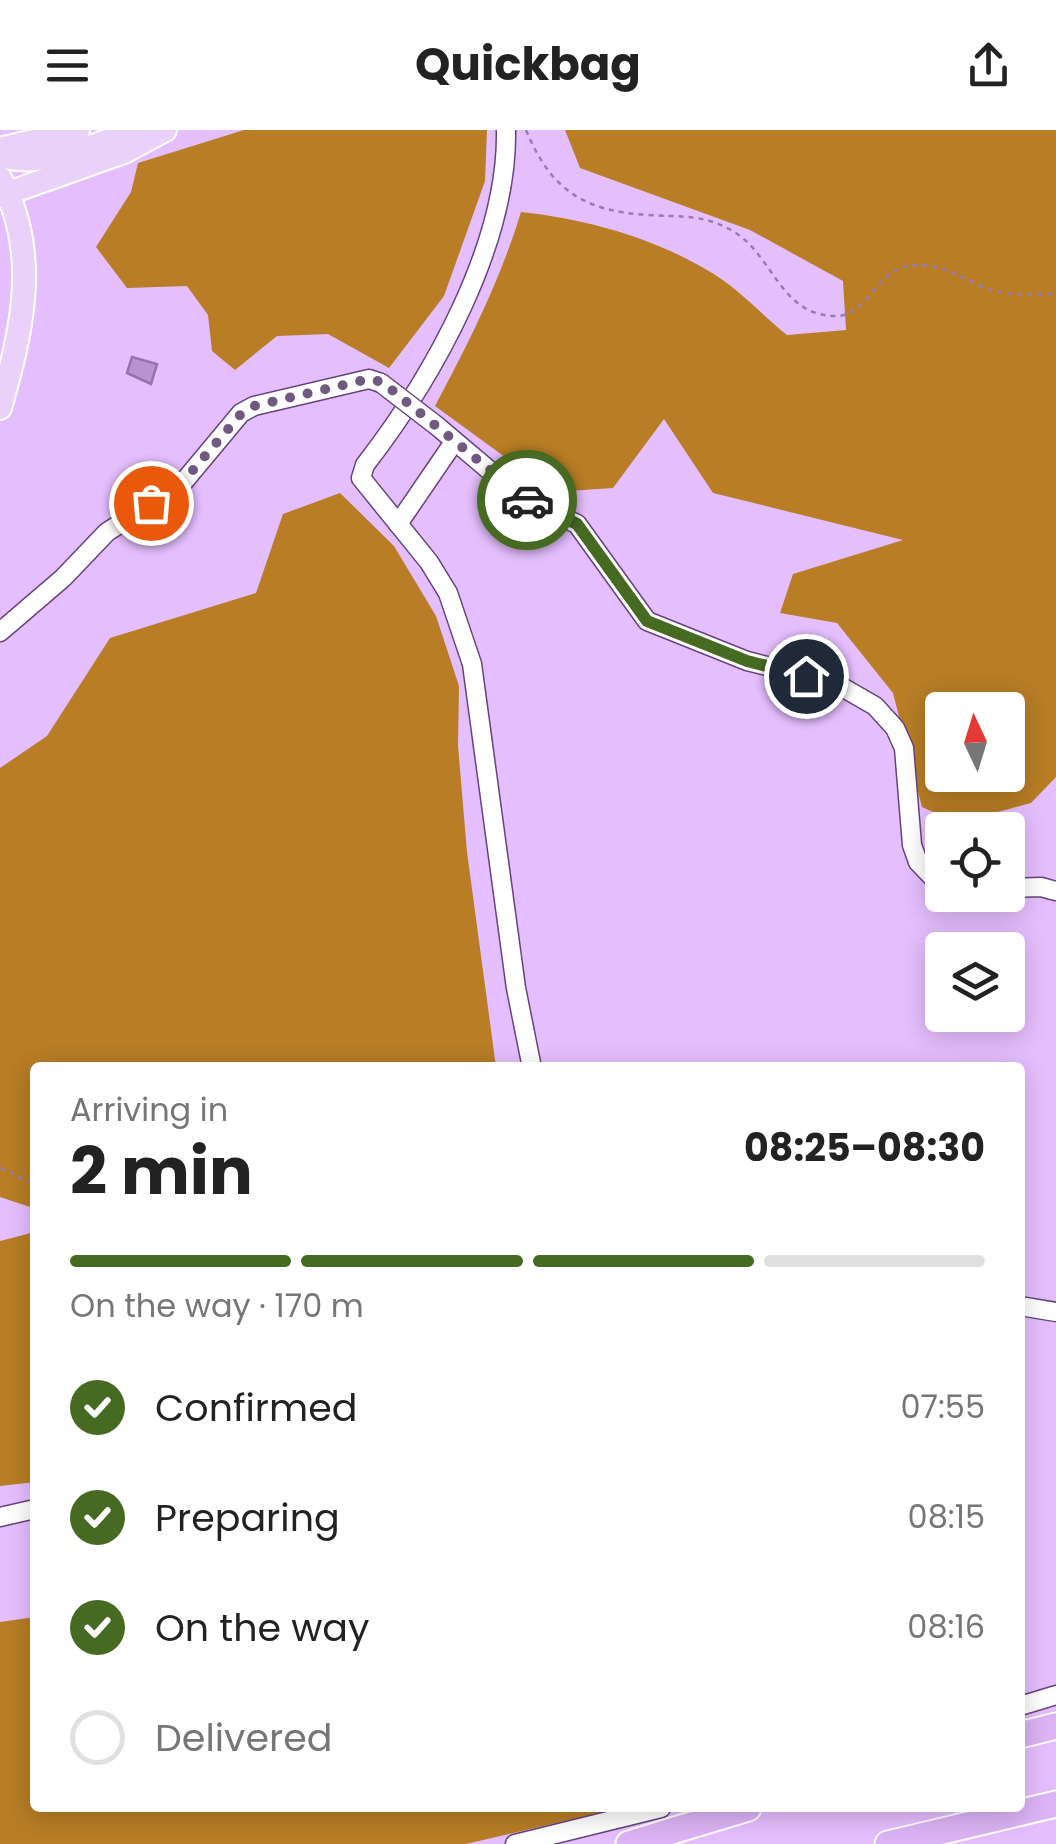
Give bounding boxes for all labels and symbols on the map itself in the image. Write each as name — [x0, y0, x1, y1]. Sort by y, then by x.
courier — [477, 450, 577, 550]
pin — [109, 461, 194, 546]
pin — [764, 634, 849, 719]
north arrow — [925, 692, 1025, 792]

